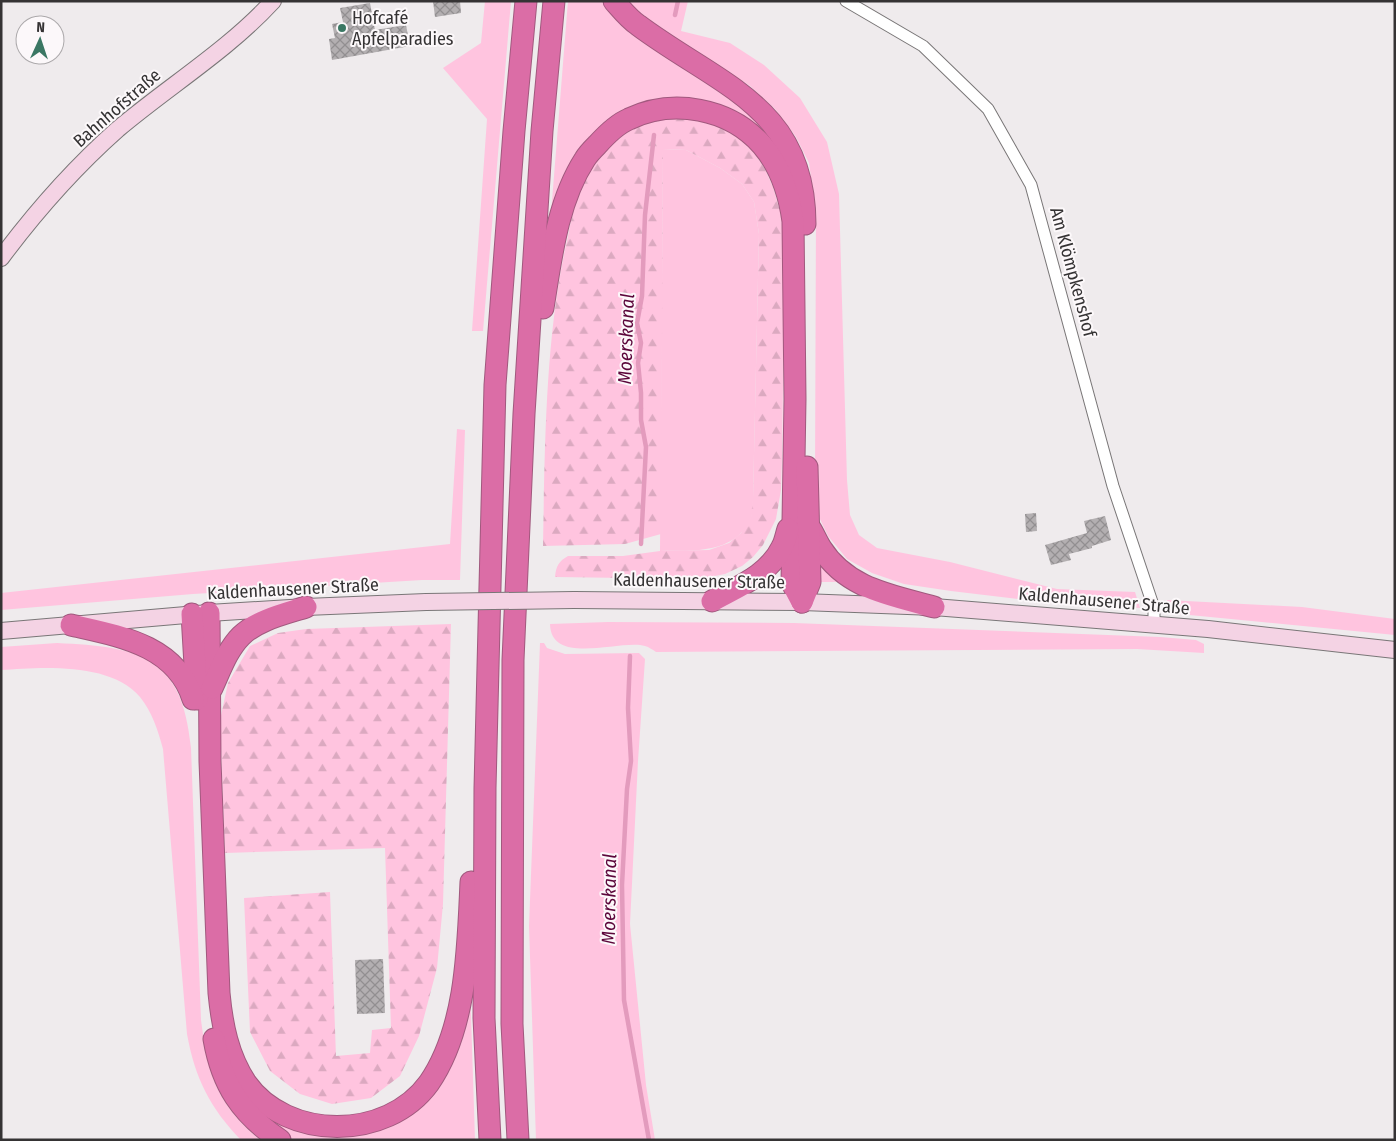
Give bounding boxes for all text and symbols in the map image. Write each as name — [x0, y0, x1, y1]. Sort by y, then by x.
place label: Hofcafé Apfelparadies — [352, 7, 454, 50]
north arrow — [15, 15, 65, 65]
text: N — [36, 19, 45, 36]
marker: Hofcafé Apfelparadies — [336, 22, 348, 34]
street label: Bahnhofstraße — [69, 64, 165, 152]
street label: Am Klömpkenshof — [1045, 205, 1101, 341]
water label: Moerskanal — [613, 293, 639, 385]
street label: Kaldenhausener Straße — [613, 569, 785, 593]
street label: Kaldenhausener Straße — [207, 574, 379, 604]
street label: Kaldenhausener Straße — [1017, 583, 1191, 619]
water label: Moerskanal — [597, 853, 621, 945]

